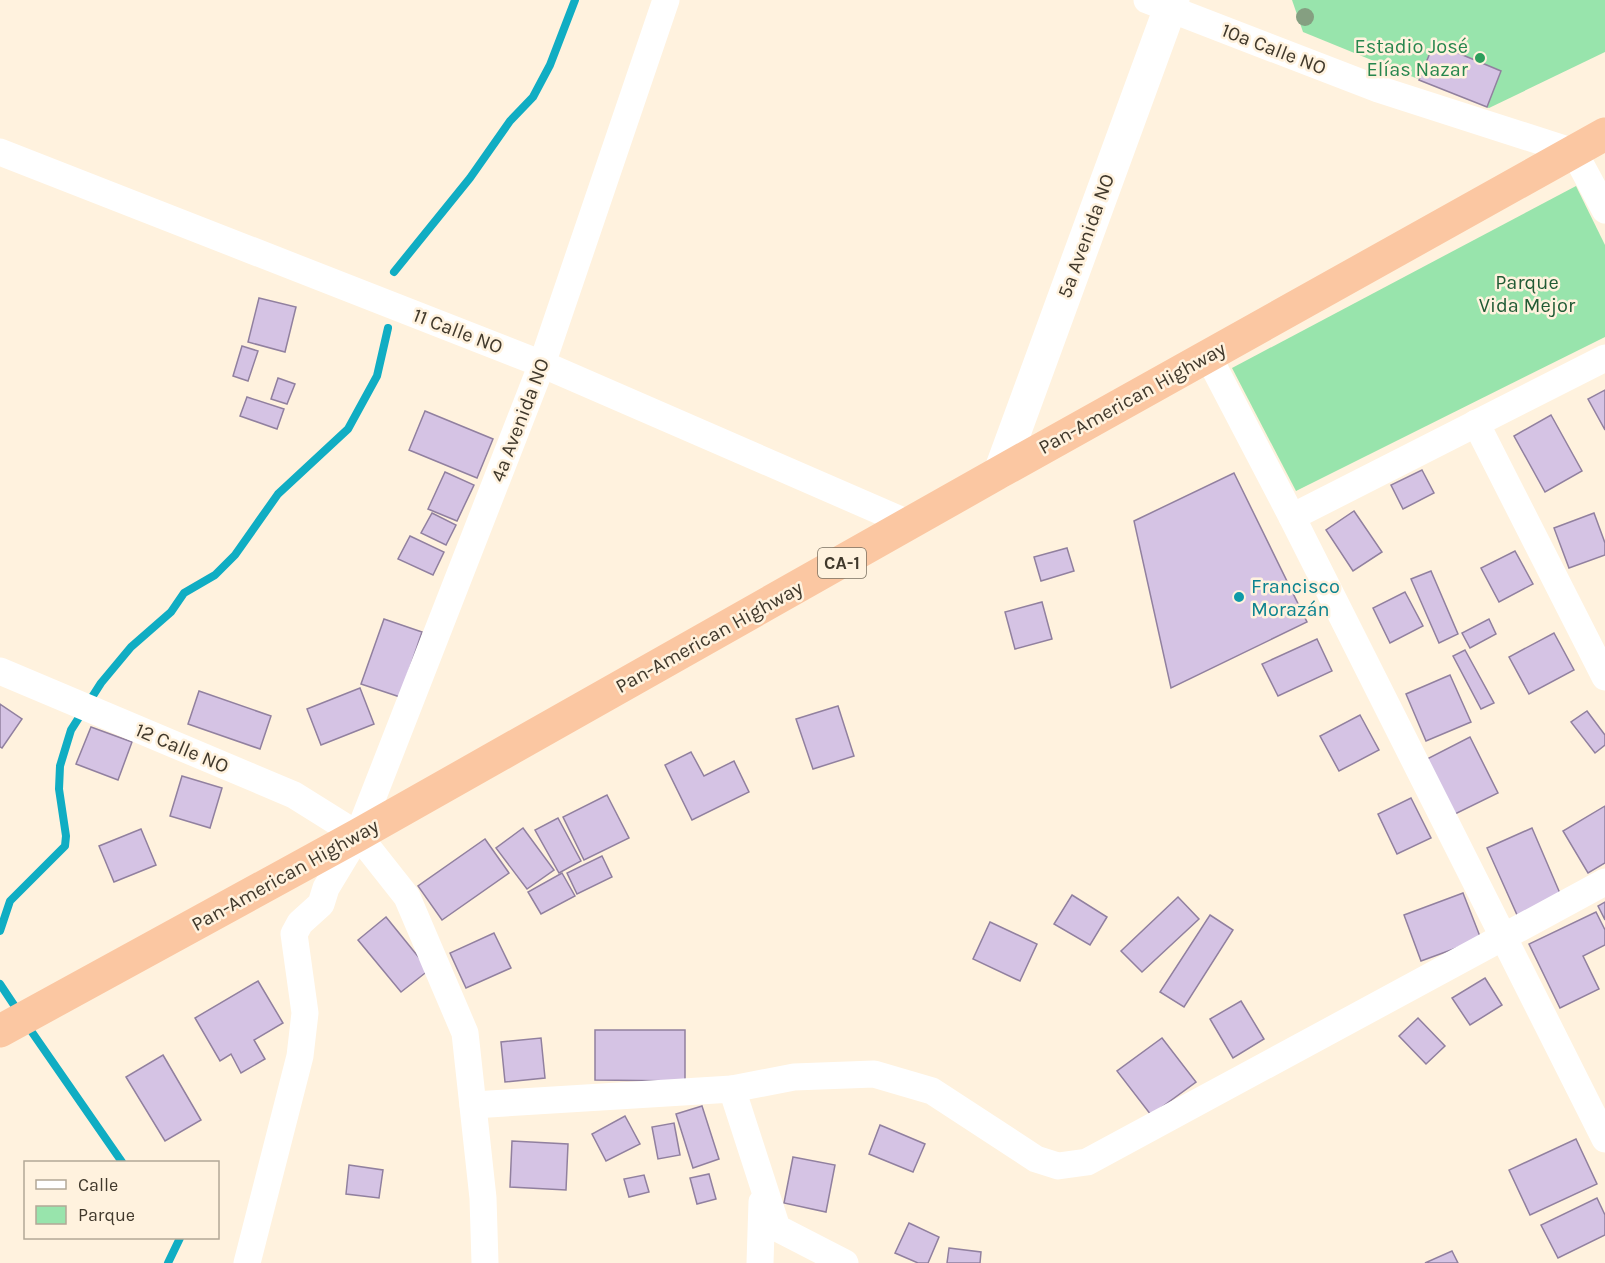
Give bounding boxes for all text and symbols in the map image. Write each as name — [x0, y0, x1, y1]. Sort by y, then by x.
street label: 10a Calle NO — [1218, 18, 1330, 80]
place label: Estadio José Elías Nazar — [1354, 35, 1469, 81]
marker: Estadio José Elías Nazar — [1473, 51, 1487, 65]
street label: 5a Avenida NO — [1053, 171, 1119, 301]
park label: Parque Vida Mejor — [1479, 271, 1576, 317]
street label: 11 Calle NO — [410, 303, 506, 359]
street label: Pan-American Highway — [1034, 337, 1230, 459]
street label: 4a Avenida NO — [486, 355, 554, 485]
road number: CA-1 — [818, 548, 866, 578]
place label: Francisco Morazán — [1251, 575, 1340, 621]
street label: Pan-American Highway — [611, 576, 807, 698]
marker: Francisco Morazán — [1232, 590, 1246, 604]
street label: 12 Calle NO — [132, 718, 232, 778]
street label: Pan-American Highway — [187, 814, 383, 936]
legend — [24, 1161, 219, 1239]
text: Calle — [78, 1174, 118, 1196]
text: Parque — [78, 1204, 135, 1226]

